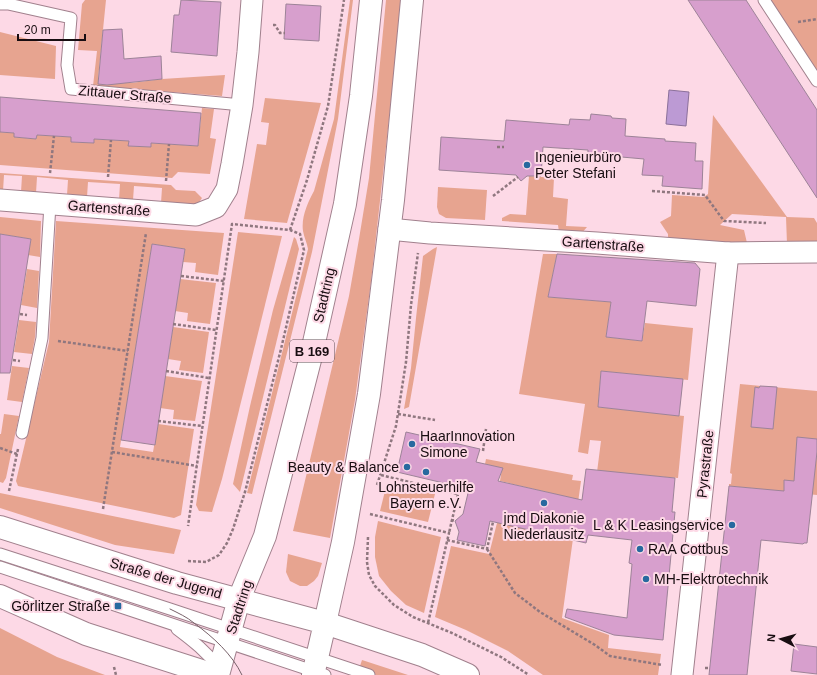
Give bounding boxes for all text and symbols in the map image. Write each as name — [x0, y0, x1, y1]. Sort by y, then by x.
scale bar — [18, 16, 85, 42]
text: 20 m — [24, 23, 51, 37]
street label: Zittauer Straße — [78, 82, 172, 106]
place label: Ingenieurbüro Peter Stefani — [535, 149, 622, 181]
marker: Ingenieurbüro Peter Stefani — [522, 160, 532, 170]
street label: Gartenstraße — [67, 197, 151, 219]
street label: Gartenstraße — [561, 233, 645, 255]
street label: Stadtring — [310, 266, 338, 324]
road number: B 169 — [290, 340, 334, 362]
place label: HaarInnovation Simone — [420, 428, 515, 460]
street label: Pyrastraße — [693, 429, 717, 499]
marker: HaarInnovation Simone — [407, 439, 417, 449]
place label: Beauty & Balance — [288, 459, 399, 475]
marker: Beauty & Balance — [402, 462, 412, 472]
marker: Lohnsteuerhilfe Bayern e.V. — [421, 467, 431, 477]
place label: Lohnsteuerhilfe Bayern e.V. — [378, 479, 474, 511]
marker: jmd Diakonie Niederlausitz — [539, 498, 549, 508]
place label: jmd Diakonie Niederlausitz — [503, 510, 585, 542]
place label: L & K Leasingservice — [593, 517, 724, 533]
marker: L & K Leasingservice — [727, 520, 737, 530]
place label: RAA Cottbus — [648, 541, 728, 557]
marker: RAA Cottbus — [635, 544, 645, 554]
street label: Straße der Jugend — [108, 554, 224, 602]
place label: MH-Elektrotechnik — [654, 571, 769, 587]
marker: MH-Elektrotechnik — [641, 574, 651, 584]
street label: Stadtring — [223, 578, 255, 636]
place label: Görlitzer Straße — [11, 598, 110, 614]
marker: Görlitzer Straße — [113, 601, 123, 611]
north arrow — [761, 619, 801, 659]
text: N — [765, 633, 777, 643]

